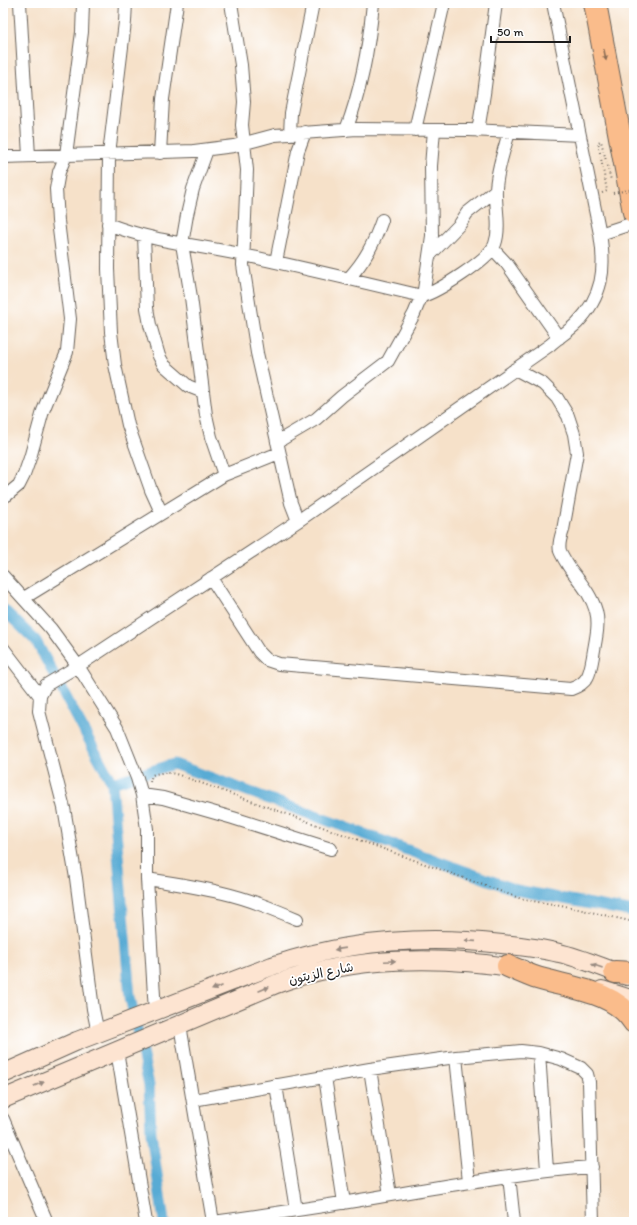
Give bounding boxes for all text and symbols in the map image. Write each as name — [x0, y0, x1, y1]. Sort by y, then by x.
scale bar — [491, 18, 570, 44]
text: 50 m — [497, 25, 523, 39]
one-way arrow — [602, 49, 608, 61]
one-way arrow — [464, 938, 476, 945]
one-way arrow — [334, 946, 347, 952]
one-way arrow — [384, 958, 396, 965]
street label: شارع الزيتون — [287, 959, 355, 989]
one-way arrow — [591, 962, 603, 968]
one-way arrow — [211, 985, 223, 991]
one-way arrow — [258, 986, 270, 992]
one-way arrow — [33, 1081, 44, 1087]

